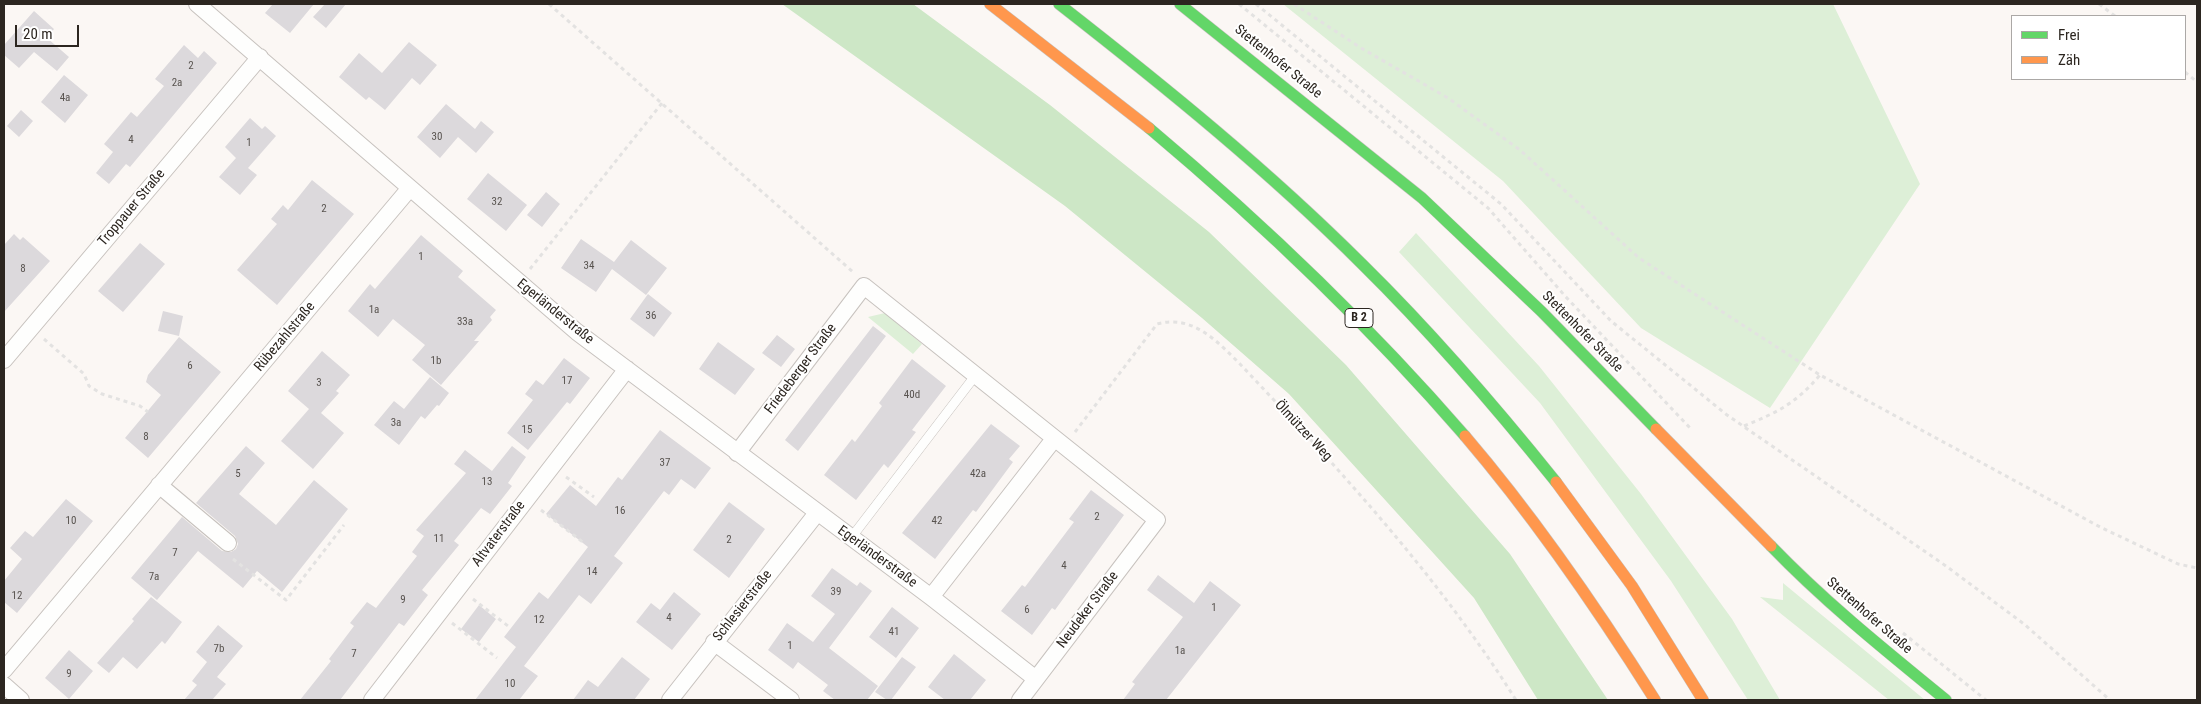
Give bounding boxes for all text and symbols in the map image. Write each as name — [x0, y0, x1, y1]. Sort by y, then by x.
scale bar — [18, 15, 81, 47]
legend — [2011, 15, 2186, 80]
street label: Stettenhofer Straße — [1231, 22, 1325, 102]
text: 20 m — [23, 25, 53, 43]
text: Frei — [2058, 26, 2080, 44]
text: Zäh — [2058, 51, 2080, 69]
house number: 2 — [188, 59, 194, 73]
house number: 2a — [172, 76, 182, 90]
house number: 4a — [60, 91, 70, 105]
house number: 30 — [432, 130, 442, 144]
house number: 4 — [128, 133, 134, 147]
house number: 1 — [246, 136, 252, 150]
street label: Troppauer Straße — [95, 166, 169, 250]
house number: 32 — [492, 195, 502, 209]
house number: 2 — [321, 202, 327, 216]
house number: 1 — [418, 250, 424, 264]
house number: 34 — [584, 259, 594, 273]
house number: 8 — [20, 262, 26, 276]
street label: Egerländerstraße — [513, 276, 597, 348]
street label: Stettenhofer Straße — [1538, 288, 1626, 376]
street label: Rübezahlstraße — [251, 299, 319, 375]
house number: 1a — [369, 303, 379, 317]
road number: B 2 — [1345, 308, 1373, 328]
house number: 36 — [646, 309, 656, 323]
house number: 33a — [457, 315, 473, 329]
street label: Friedeberger Straße — [762, 321, 840, 417]
house number: 1b — [431, 354, 441, 368]
house number: 6 — [187, 359, 193, 373]
house number: 17 — [562, 374, 572, 388]
house number: 3 — [316, 376, 322, 390]
house number: 40d — [904, 388, 920, 402]
street label: Ölmützer Weg — [1271, 397, 1335, 465]
house number: 3a — [391, 416, 401, 430]
house number: 15 — [522, 423, 532, 437]
house number: 8 — [143, 430, 149, 444]
house number: 37 — [660, 456, 670, 470]
house number: 5 — [235, 467, 241, 481]
house number: 42a — [970, 467, 986, 481]
house number: 13 — [482, 475, 492, 489]
street label: Altvaterstraße — [469, 498, 529, 570]
house number: 16 — [615, 504, 625, 518]
house number: 2 — [1094, 510, 1100, 524]
house number: 10 — [66, 514, 76, 528]
house number: 42 — [932, 514, 942, 528]
street label: Egerländerstraße — [834, 523, 920, 591]
house number: 11 — [434, 532, 444, 546]
house number: 2 — [726, 533, 732, 547]
house number: 7 — [172, 546, 178, 560]
house number: 4 — [1061, 559, 1067, 573]
house number: 14 — [587, 565, 597, 579]
street label: Schlesierstraße — [710, 567, 776, 645]
street label: Neudeker Straße — [1054, 568, 1122, 652]
house number: 7a — [149, 570, 159, 584]
street label: Stettenhofer Straße — [1823, 574, 1915, 658]
house number: 39 — [831, 585, 841, 599]
house number: 12 — [12, 589, 22, 603]
house number: 9 — [400, 593, 406, 607]
house number: 1 — [1211, 601, 1217, 615]
house number: 6 — [1024, 603, 1030, 617]
house number: 4 — [666, 611, 672, 625]
house number: 12 — [534, 613, 544, 627]
house number: 41 — [889, 625, 899, 639]
house number: 1 — [787, 639, 793, 653]
house number: 7b — [214, 642, 224, 656]
house number: 1a — [1175, 644, 1185, 658]
house number: 7 — [351, 647, 357, 661]
house number: 9 — [66, 667, 72, 681]
house number: 10 — [505, 677, 515, 691]

